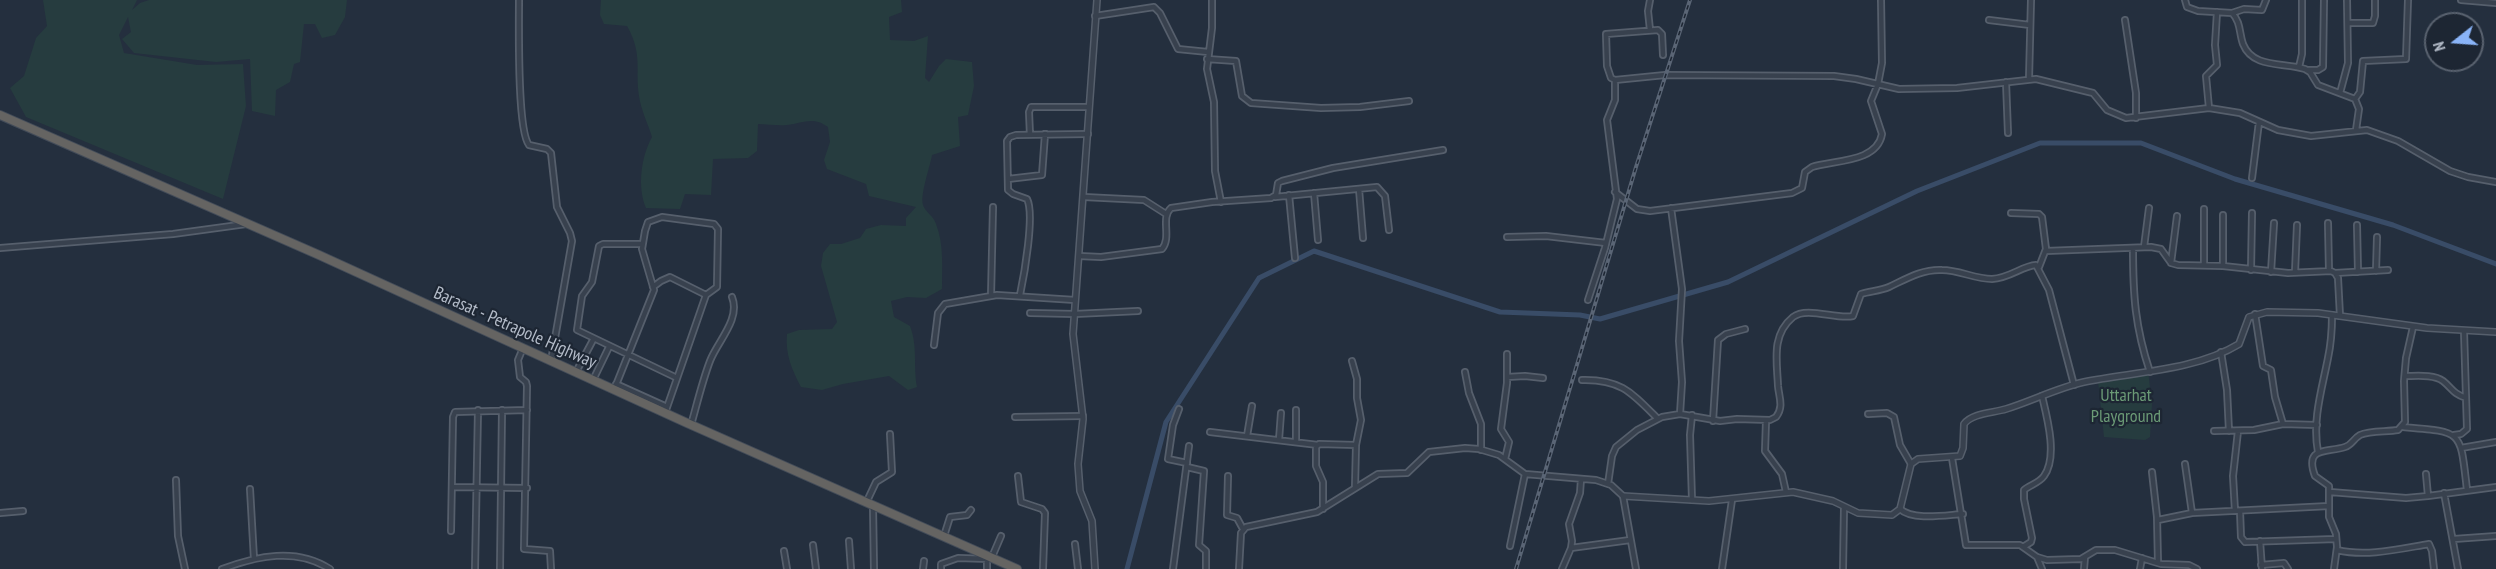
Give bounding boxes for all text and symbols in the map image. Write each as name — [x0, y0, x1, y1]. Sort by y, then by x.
north arrow — [2424, 12, 2484, 72]
text: N — [2428, 40, 2450, 54]
street label: Barasat - Petrapole Highway — [430, 282, 600, 374]
park label: Uttarhat Playground — [2091, 385, 2161, 428]

